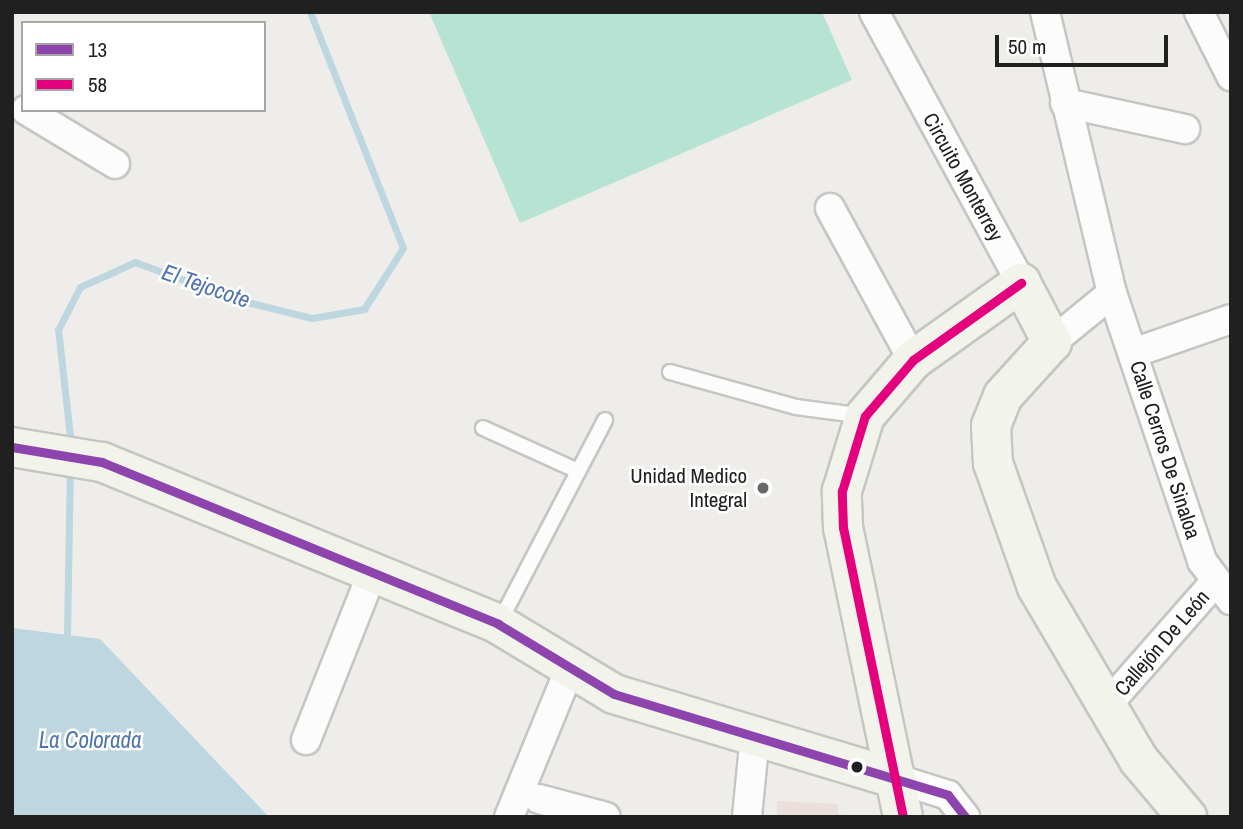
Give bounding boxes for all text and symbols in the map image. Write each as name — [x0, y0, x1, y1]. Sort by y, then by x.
legend — [21, 21, 266, 112]
scale bar — [998, 21, 1171, 65]
text: 50 m — [1008, 32, 1046, 61]
text: 13 — [88, 35, 107, 64]
text: 58 — [88, 70, 107, 99]
street label: Circuito Monterrey — [917, 109, 1009, 245]
water label: El Tejocote — [158, 258, 254, 314]
street label: Calle Cerros De Sinaloa — [1124, 358, 1206, 542]
place label: Unidad Medico Integral — [630, 463, 747, 513]
marker: Unidad Medico Integral — [753, 478, 773, 498]
street label: Callejón De León — [1109, 585, 1215, 701]
water label: La Colorada — [39, 726, 141, 754]
unlabelled marker — [850, 760, 864, 774]

